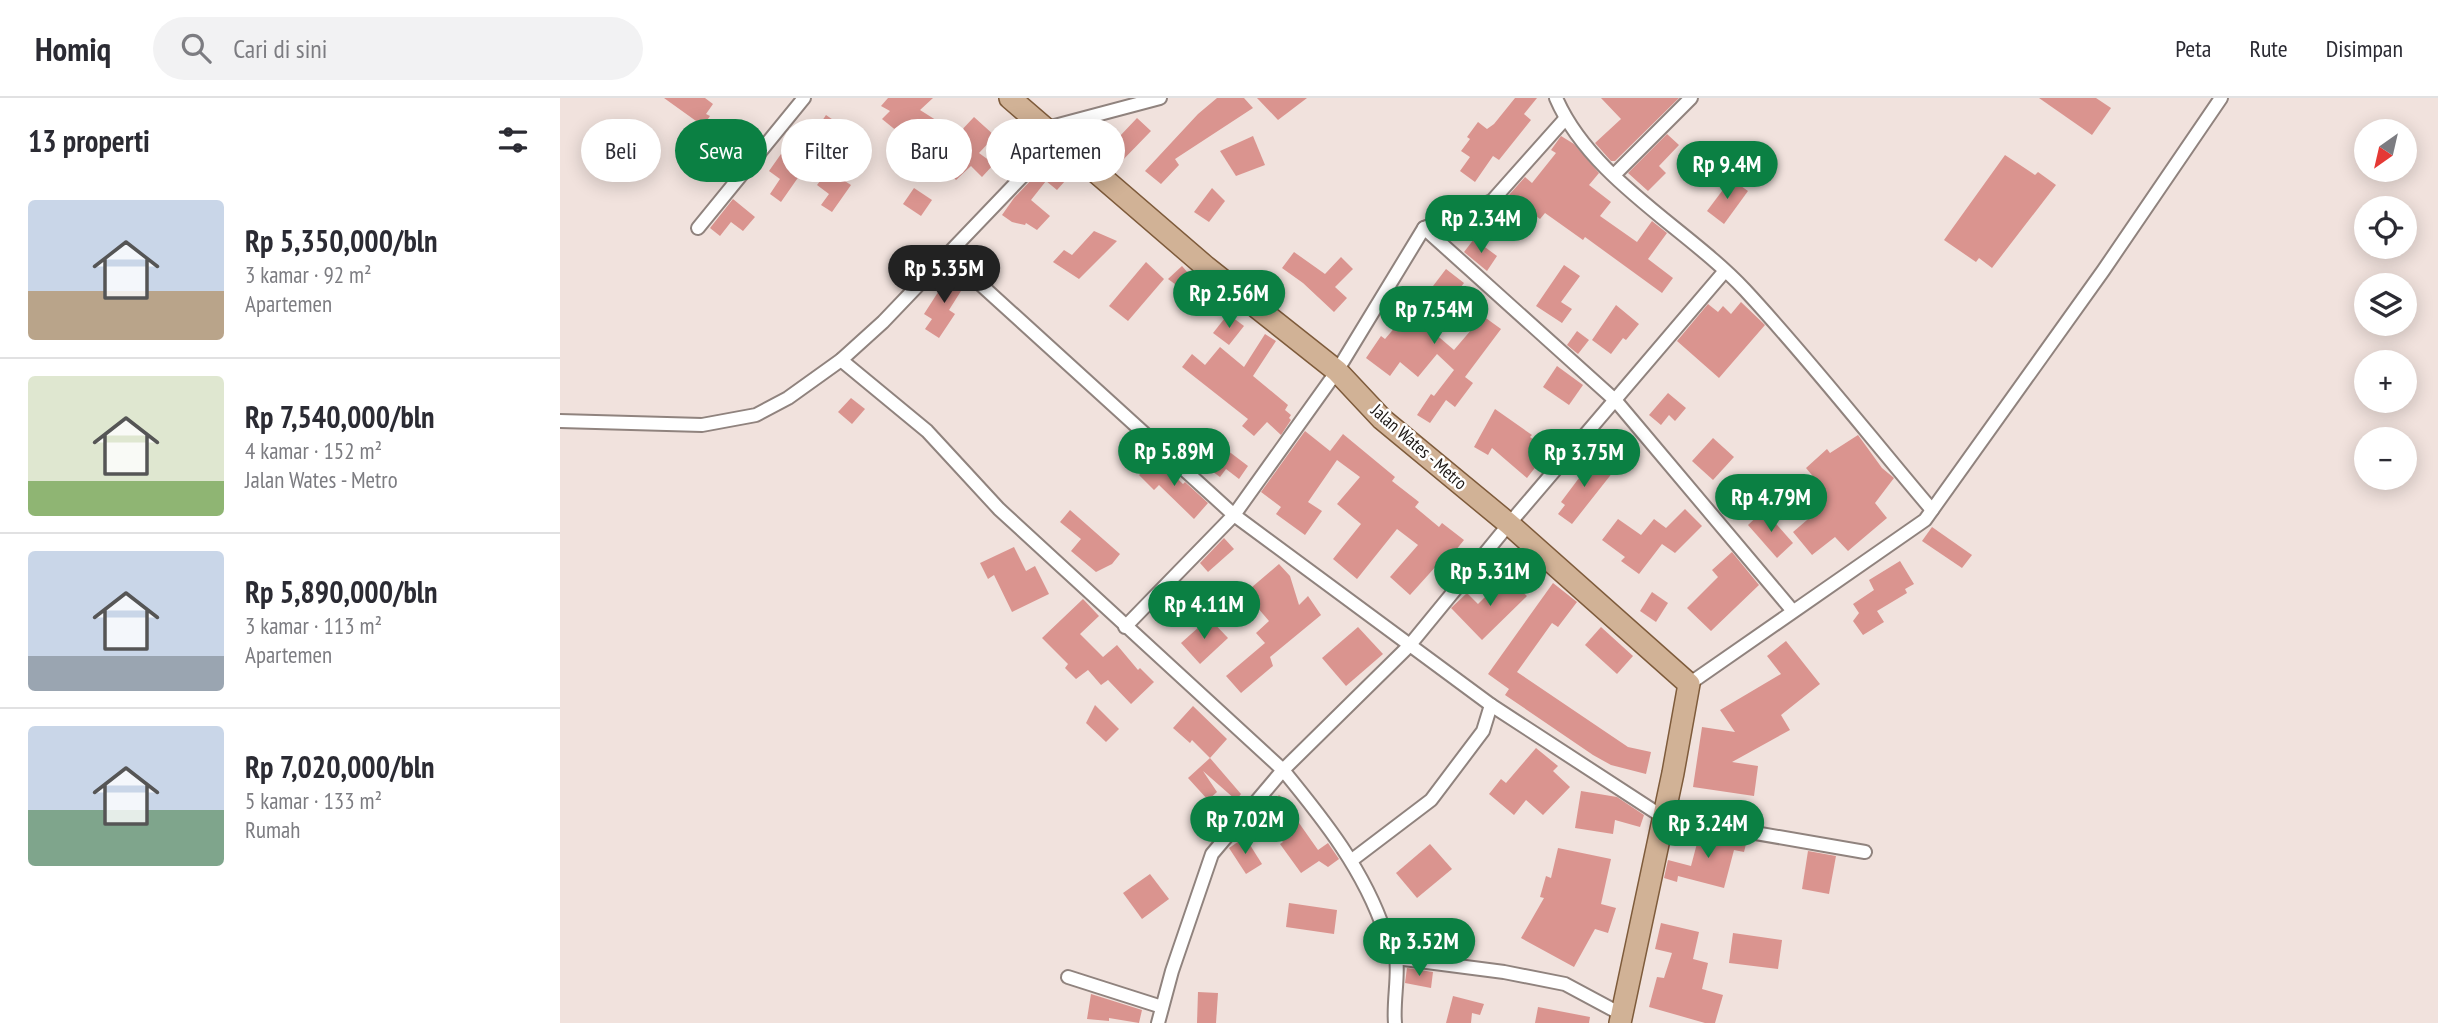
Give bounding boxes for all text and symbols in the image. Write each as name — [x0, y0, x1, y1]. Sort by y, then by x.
search box — [153, 17, 643, 80]
text: Homiq — [35, 27, 111, 70]
icon: search — [177, 29, 215, 67]
text: Cari di sini — [233, 32, 327, 65]
text: Peta — [2175, 33, 2211, 64]
text: Rute — [2249, 33, 2288, 64]
text: Disimpan — [2326, 33, 2403, 64]
chip: Beli — [581, 119, 661, 182]
chip: Sewa — [675, 119, 767, 182]
chip: Filter — [781, 119, 872, 182]
chip: Baru — [886, 119, 972, 182]
chip: Apartemen — [986, 119, 1125, 182]
north arrow — [2354, 119, 2417, 182]
map controls — [2354, 119, 2417, 490]
text: 13 properti — [28, 121, 150, 160]
icon: filters — [494, 121, 532, 159]
pin: Rp 9.4M — [1662, 141, 1792, 201]
text: Rp 9.4M — [1693, 149, 1761, 178]
pin: Rp 2.34M — [1409, 195, 1553, 255]
button: locate — [2354, 196, 2417, 259]
text: Rp 2.34M — [1441, 203, 1521, 232]
text: Rp 5,350,000/bln — [245, 221, 438, 260]
icon: home — [84, 228, 168, 312]
pin: Rp 5.35M — [872, 246, 1016, 305]
text: Rp 5.35M — [904, 253, 984, 282]
text: 3 kamar · 92 m² — [245, 260, 372, 289]
pin: Rp 2.56M — [1157, 271, 1301, 330]
button: layers — [2354, 273, 2417, 336]
text: Rp 2.56M — [1189, 278, 1269, 307]
pin: Rp 7.54M — [1362, 286, 1506, 346]
text: Apartemen — [245, 289, 332, 318]
text: Rp 7.54M — [1395, 294, 1473, 323]
button: + — [2354, 350, 2417, 413]
text: Rp 7,540,000/bln — [245, 397, 435, 436]
street label: Jalan Wates - Metro — [1366, 398, 1472, 495]
icon: home — [84, 404, 168, 488]
button: − — [2354, 427, 2417, 490]
pin: Rp 5.89M — [1102, 428, 1246, 488]
pin: Rp 3.75M — [1512, 430, 1656, 489]
text: 4 kamar · 152 m² — [245, 436, 382, 465]
text: Rp 5.89M — [1134, 436, 1214, 465]
text: Rp 3.75M — [1544, 437, 1624, 466]
text: Jalan Wates - Metro — [245, 465, 398, 494]
pin: Rp 4.79M — [1699, 474, 1843, 534]
text: Rp 4.79M — [1731, 482, 1811, 511]
pin: Rp 5.31M — [1418, 548, 1562, 608]
text: Rp 5.31M — [1450, 556, 1530, 585]
text: Rp 5,890,000/bln — [245, 572, 438, 611]
icon: home — [84, 579, 168, 663]
pin: Rp 4.11M — [1132, 582, 1276, 641]
text: Rp 4.11M — [1164, 589, 1244, 618]
text: 3 kamar · 113 m² — [245, 611, 382, 640]
text: Apartemen — [245, 640, 332, 669]
text: Rp 7,020,000/bln — [245, 747, 435, 786]
icon: home — [84, 754, 168, 838]
text: 5 kamar · 133 m² — [245, 786, 382, 815]
pin: Rp 7.02M — [1173, 796, 1317, 856]
pin: Rp 3.24M — [1636, 800, 1780, 860]
text: Rp 7.02M — [1206, 804, 1284, 833]
text: Rp 3.24M — [1668, 808, 1748, 837]
text: Rumah — [245, 815, 300, 844]
pin: Rp 3.52M — [1347, 918, 1491, 978]
text: Rp 3.52M — [1379, 926, 1459, 955]

